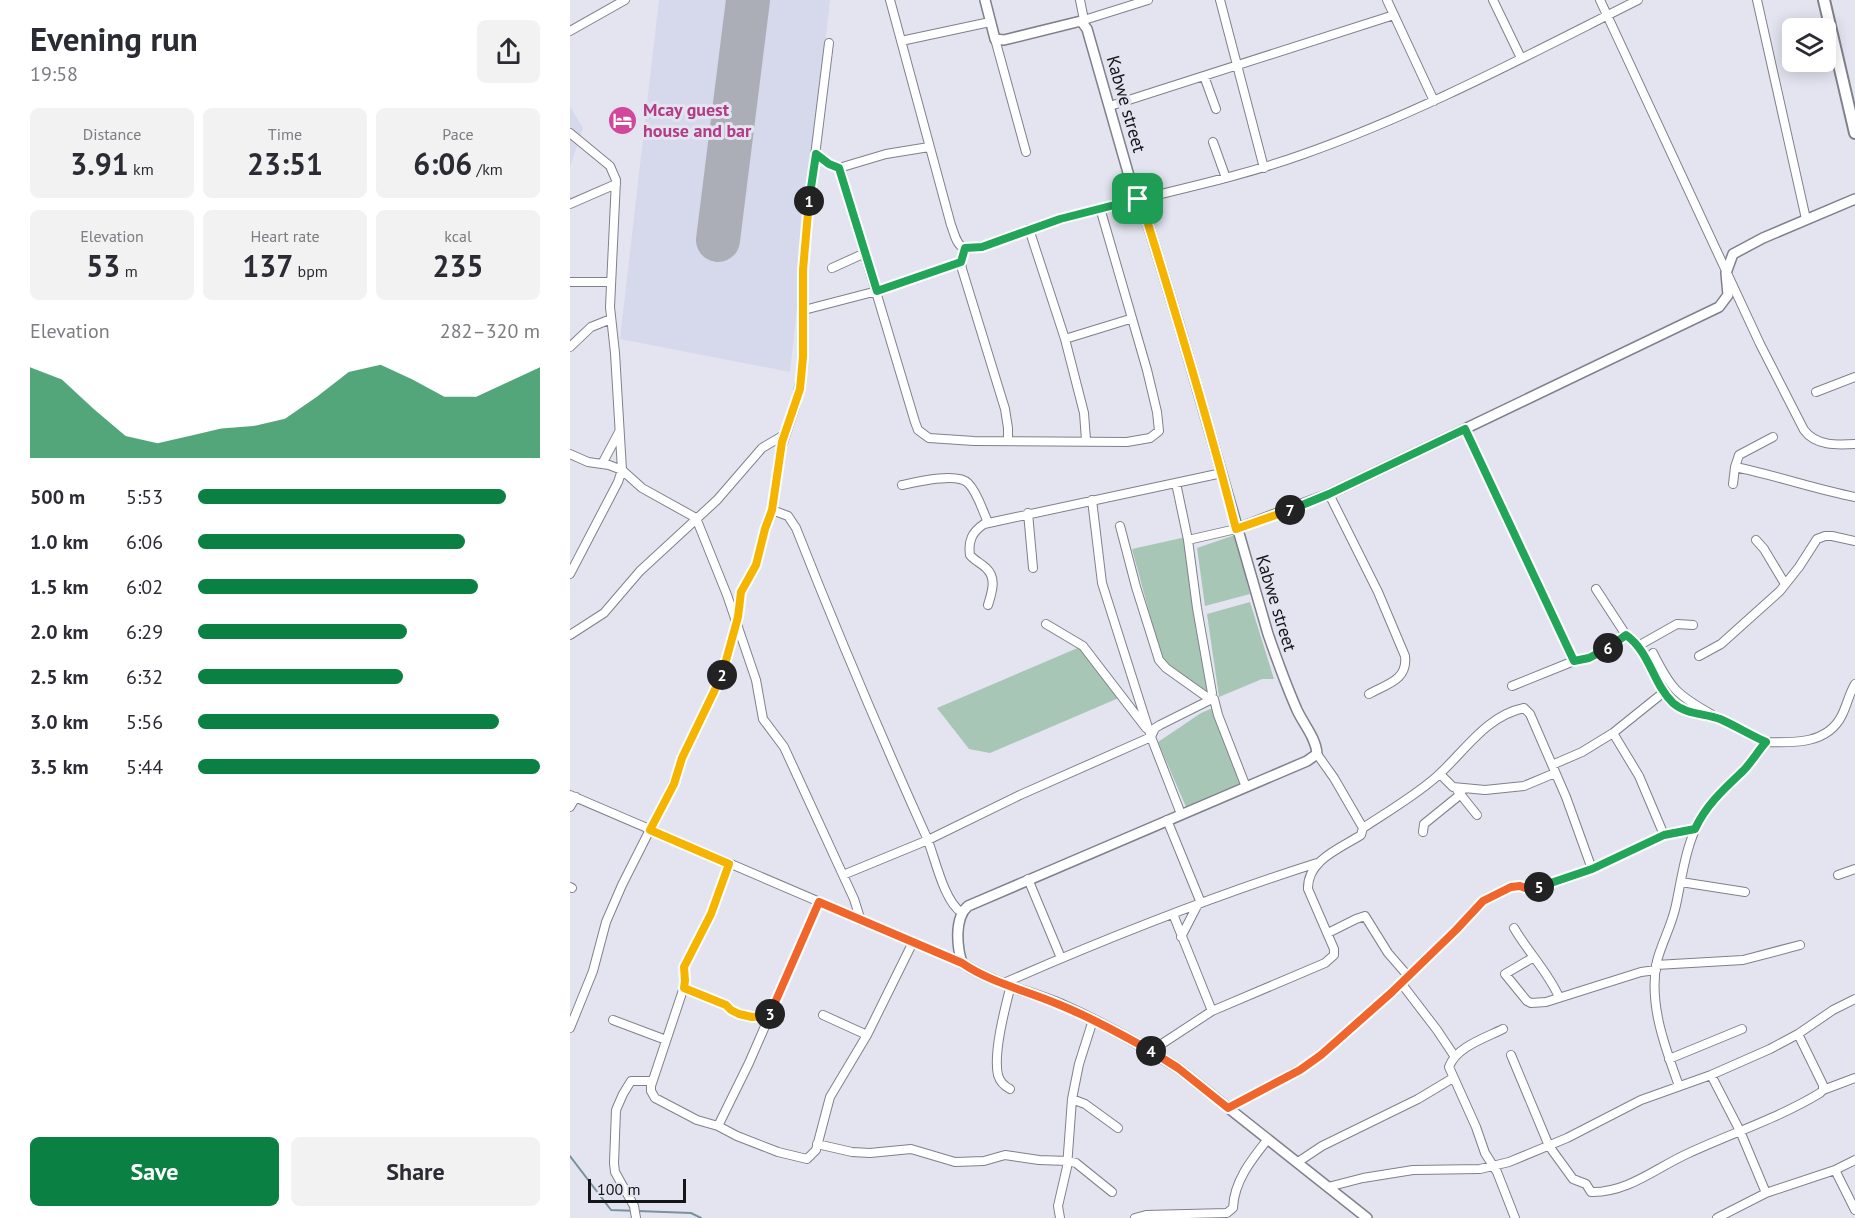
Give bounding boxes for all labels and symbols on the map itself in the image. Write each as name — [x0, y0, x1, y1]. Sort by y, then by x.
street label: Kabwe street — [1102, 53, 1151, 155]
place label: Mcay guest house and bar — [643, 98, 752, 142]
hotel icon: Mcay guest house and bar — [606, 104, 638, 136]
pin — [1112, 173, 1163, 224]
pin: 1 — [794, 186, 824, 216]
pin: 7 — [1275, 495, 1305, 525]
street label: Kabwe street — [1251, 552, 1302, 654]
pin: 6 — [1593, 633, 1623, 663]
pin: 2 — [707, 660, 737, 690]
pin: 5 — [1524, 872, 1554, 902]
pin: 3 — [755, 999, 785, 1029]
pin: 4 — [1136, 1036, 1166, 1066]
scale bar — [588, 1176, 686, 1204]

